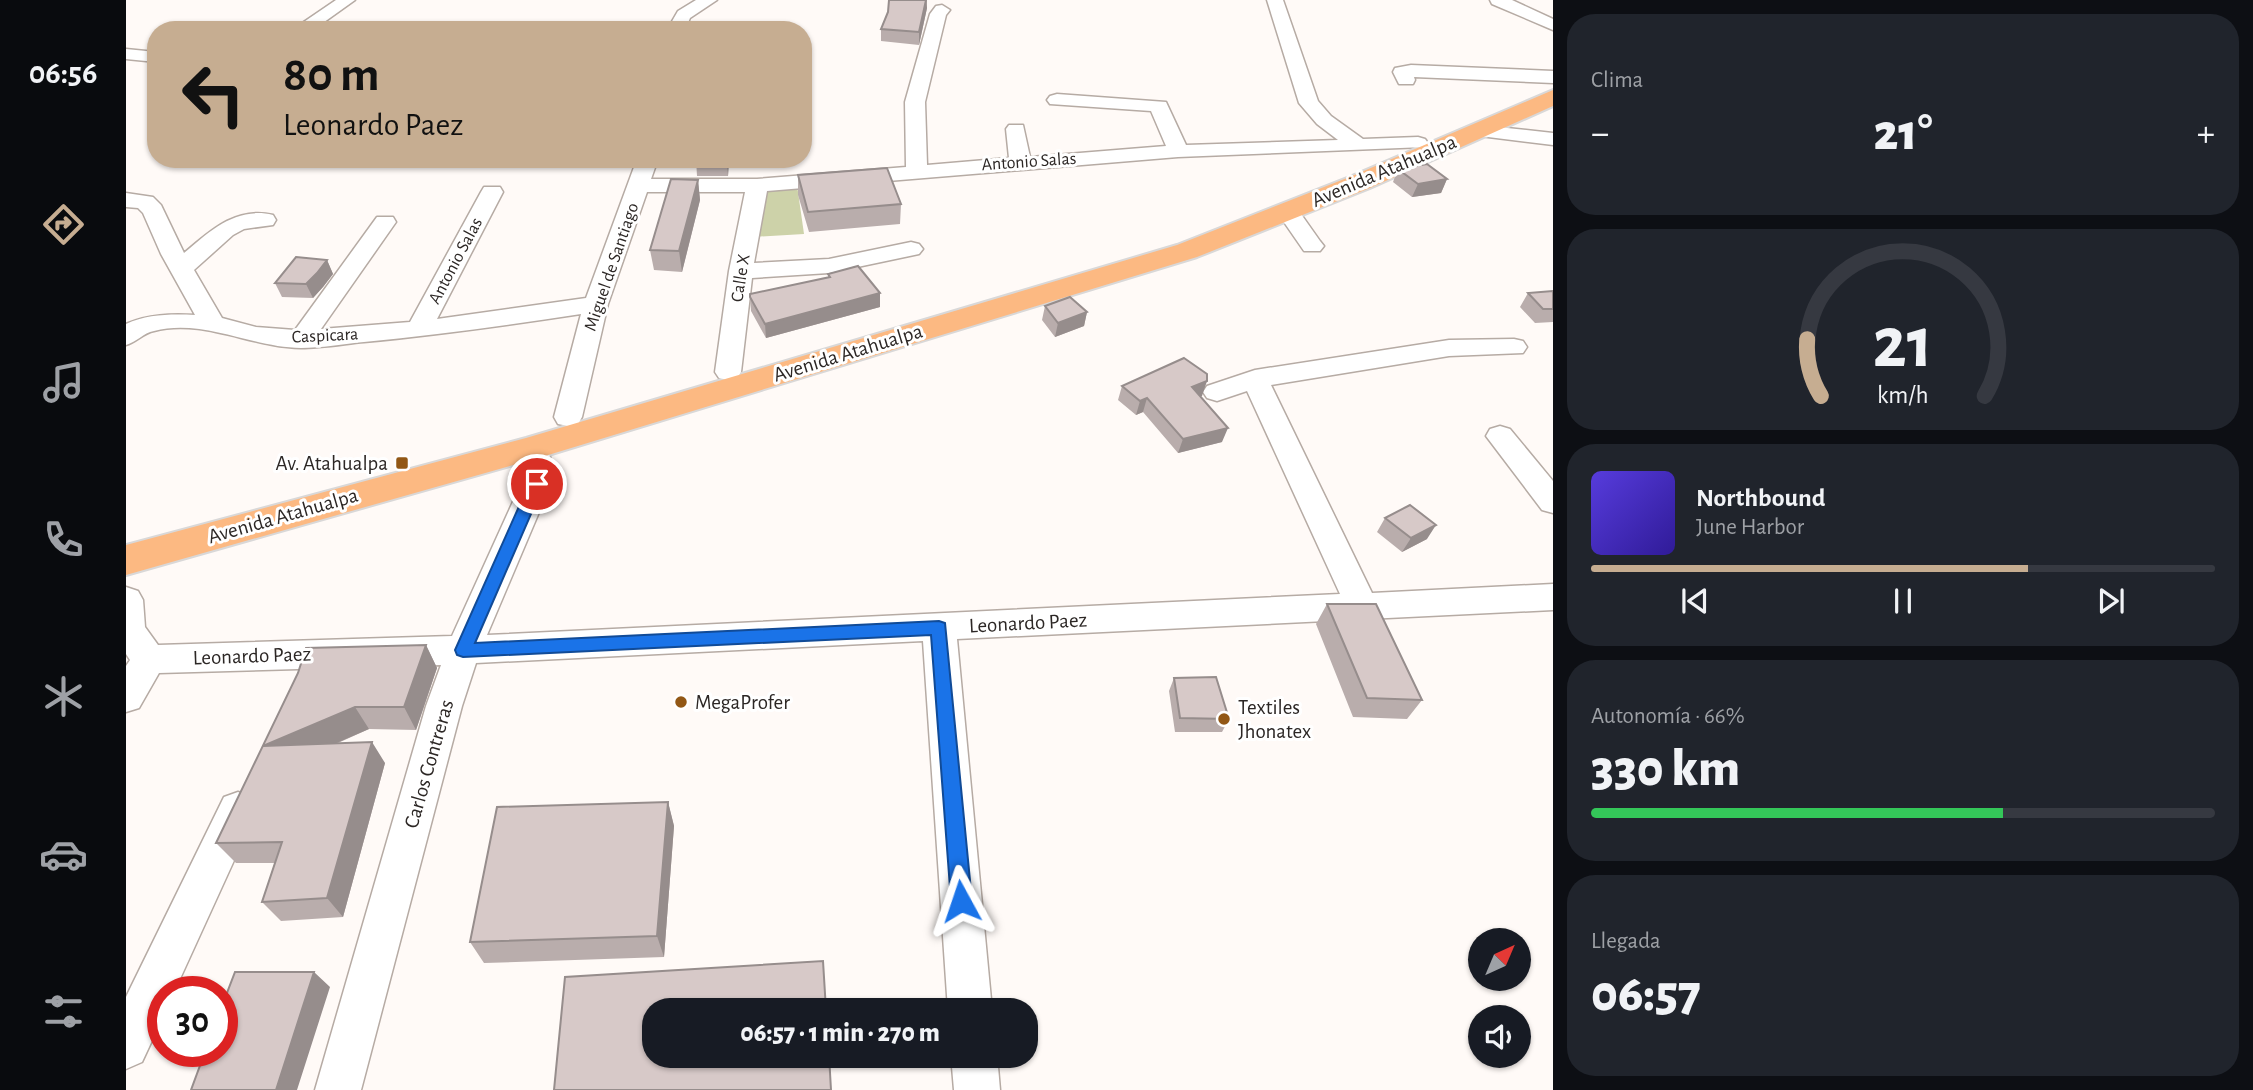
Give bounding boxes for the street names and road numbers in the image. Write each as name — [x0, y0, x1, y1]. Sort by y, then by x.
street label: Avenida Atahualpa — [1309, 131, 1460, 211]
street label: Antonio Salas — [981, 150, 1077, 174]
street label: Miguel de Santiago — [582, 200, 642, 333]
street label: Antonio Salas — [426, 215, 486, 307]
street label: Calle X — [728, 252, 754, 303]
street label: Avenida Atahualpa — [771, 320, 925, 386]
street label: Caspicara — [291, 325, 359, 347]
street label: Avenida Atahualpa — [206, 484, 361, 547]
street label: Leonardo Paez — [968, 609, 1088, 637]
street label: Leonardo Paez — [192, 643, 312, 669]
street label: Carlos Contreras — [401, 697, 457, 831]

